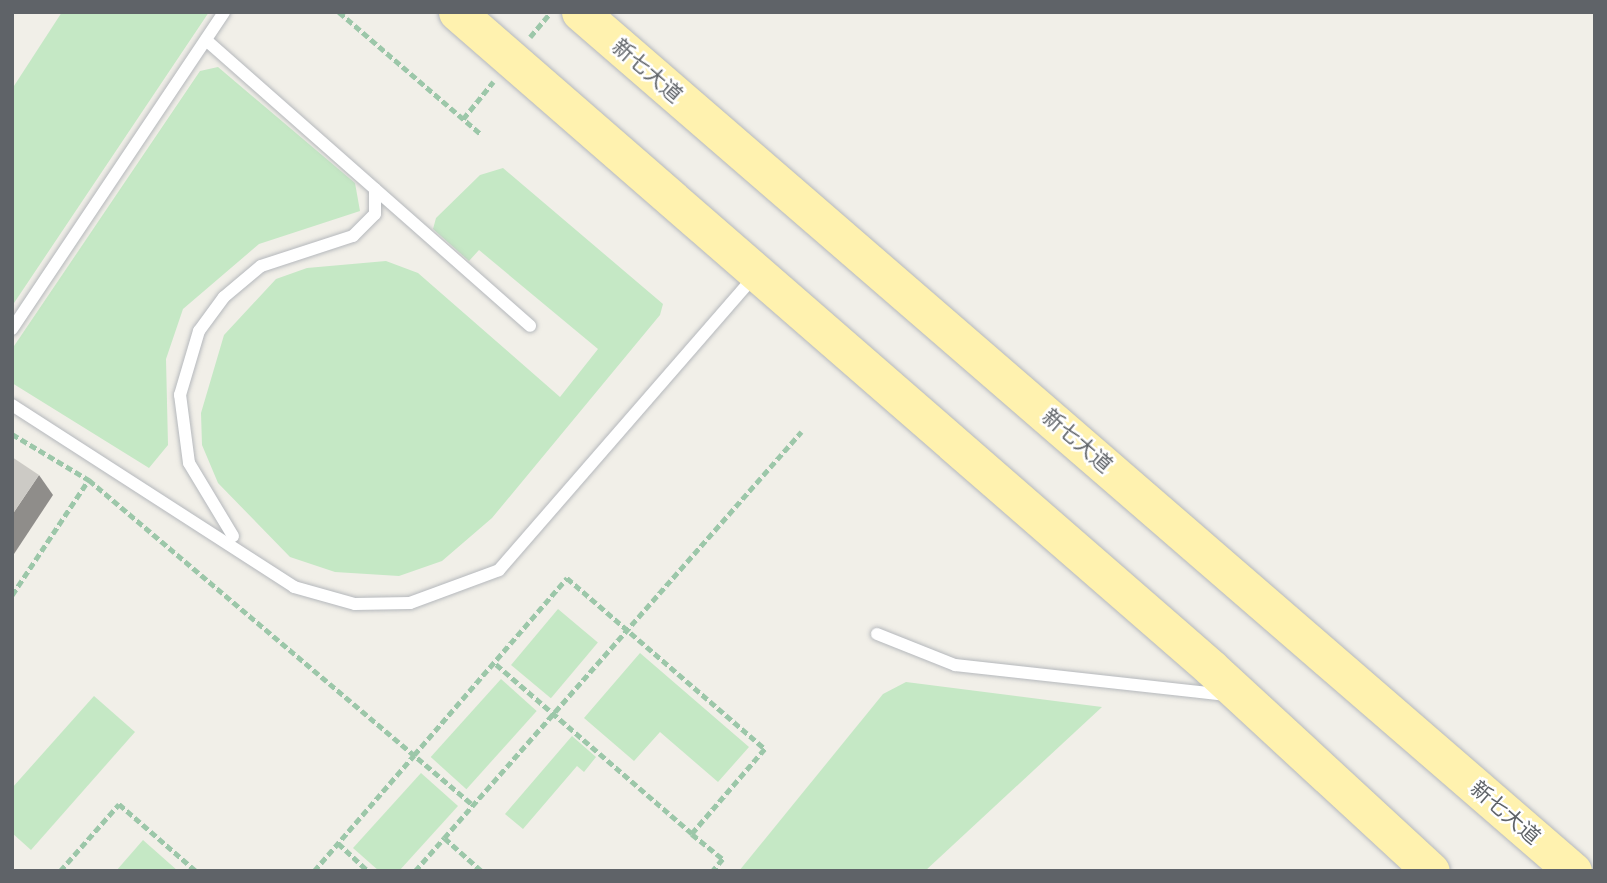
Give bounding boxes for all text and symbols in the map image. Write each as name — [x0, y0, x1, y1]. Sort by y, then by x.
street label: 新七大道 — [608, 33, 688, 107]
street label: 新七大道 — [1038, 403, 1118, 477]
street label: 新七大道 — [1466, 775, 1546, 849]

